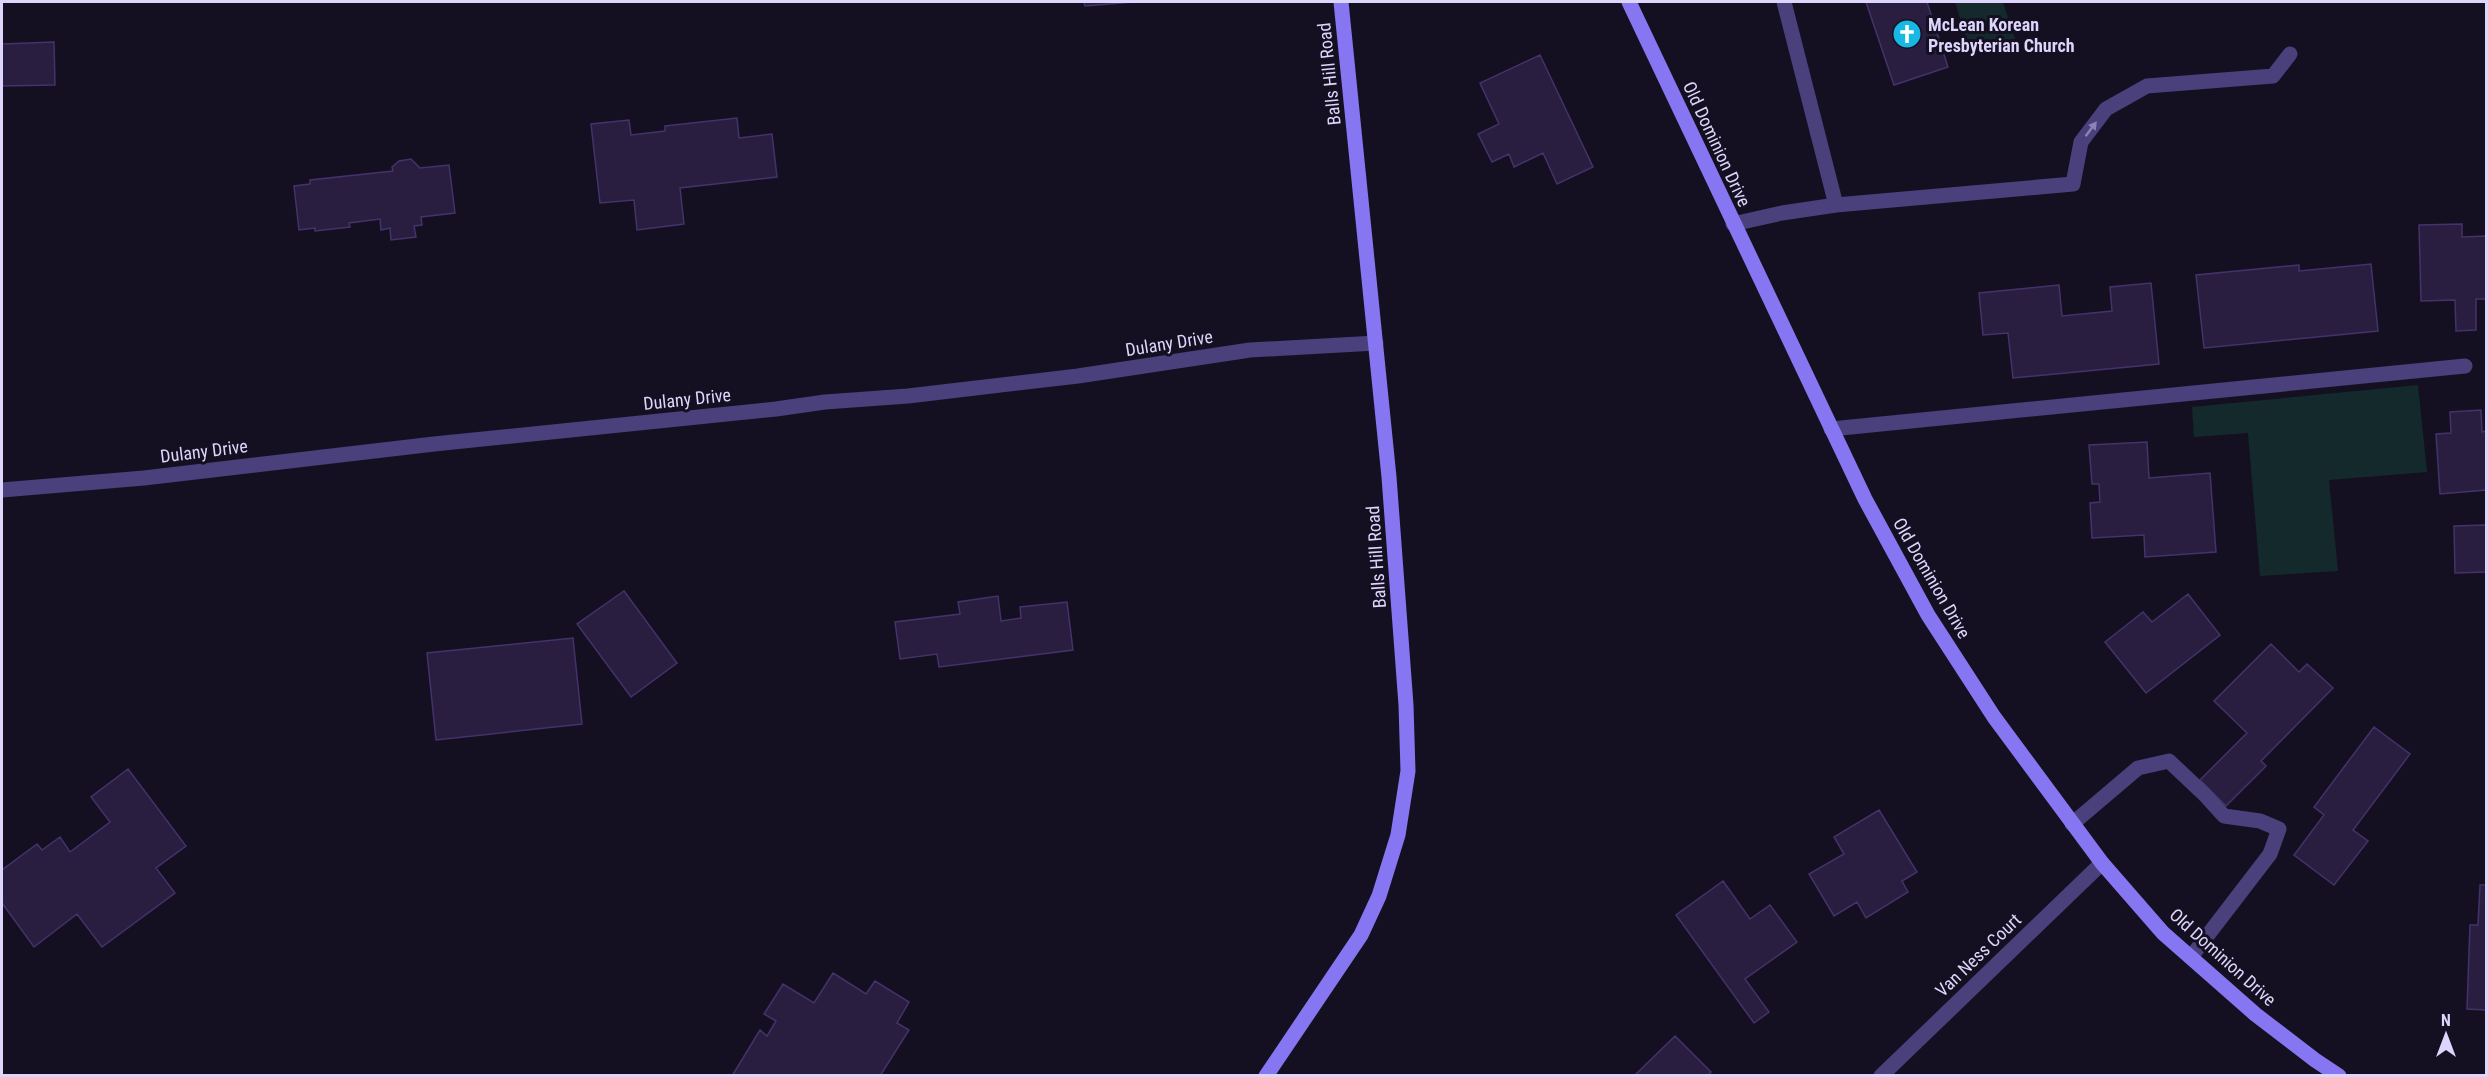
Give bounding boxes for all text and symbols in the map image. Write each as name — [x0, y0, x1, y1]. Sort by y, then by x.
place label: McLean Korean Presbyterian Church — [1928, 14, 2075, 56]
church icon: McLean Korean Presbyterian Church — [1891, 18, 1923, 50]
street label: Balls Hill Road — [1313, 22, 1345, 126]
street label: Old Dominion Drive — [1679, 78, 1755, 210]
one-way arrow — [2085, 121, 2097, 137]
street label: Dulany Drive — [1124, 326, 1214, 360]
street label: Dulany Drive — [642, 384, 732, 414]
street label: Dulany Drive — [159, 435, 249, 467]
street label: Balls Hill Road — [1362, 505, 1390, 609]
street label: Old Dominion Drive — [1889, 514, 1975, 642]
street label: Old Dominion Drive — [2166, 904, 2280, 1010]
street label: Van Ness Court — [1931, 909, 2025, 1001]
north arrow — [2416, 1005, 2476, 1065]
text: N — [2441, 1011, 2451, 1030]

